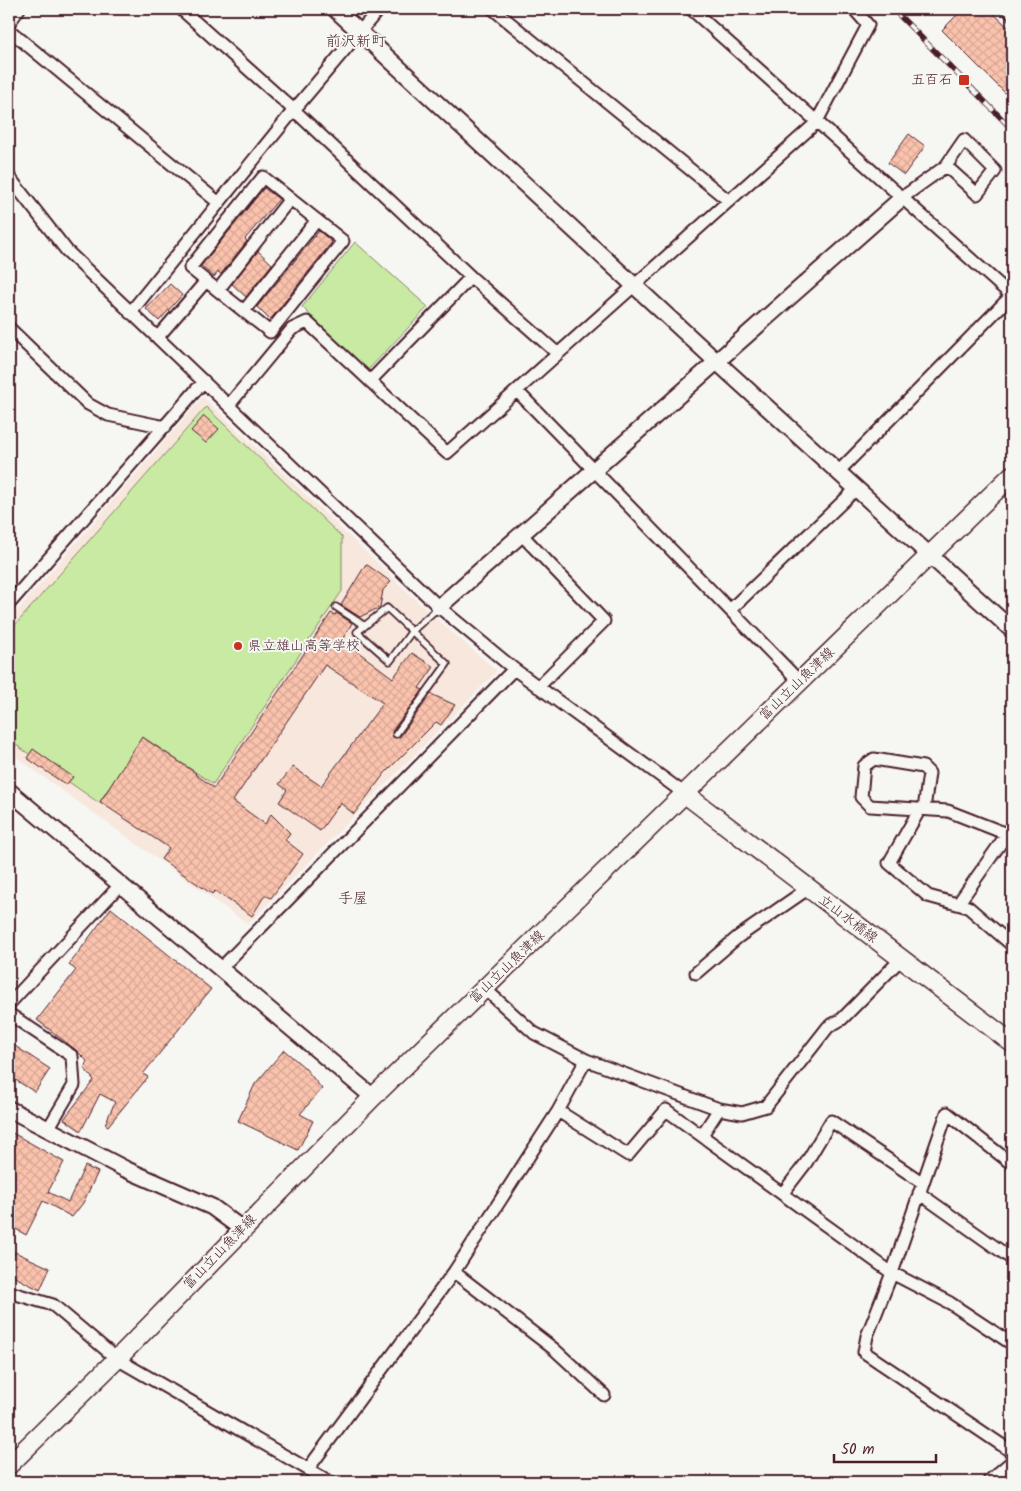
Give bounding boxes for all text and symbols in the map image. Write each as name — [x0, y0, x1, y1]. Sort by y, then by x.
district label: 前沢新町 — [326, 30, 387, 54]
place label: 五百石 — [911, 69, 953, 91]
marker: 五百石 — [957, 73, 971, 87]
place label: 県立雄山高等学校 — [248, 635, 360, 657]
marker: 県立雄山高等学校 — [232, 640, 244, 652]
street label: 富山立山魚津線 — [754, 642, 840, 726]
district label: 手屋 — [338, 887, 368, 911]
street label: 立山水橋線 — [813, 889, 883, 949]
street label: 富山立山魚津線 — [464, 925, 550, 1009]
street label: 富山立山魚津線 — [178, 1209, 262, 1295]
scale bar — [834, 1431, 936, 1463]
text: 50 m — [841, 1438, 875, 1462]

